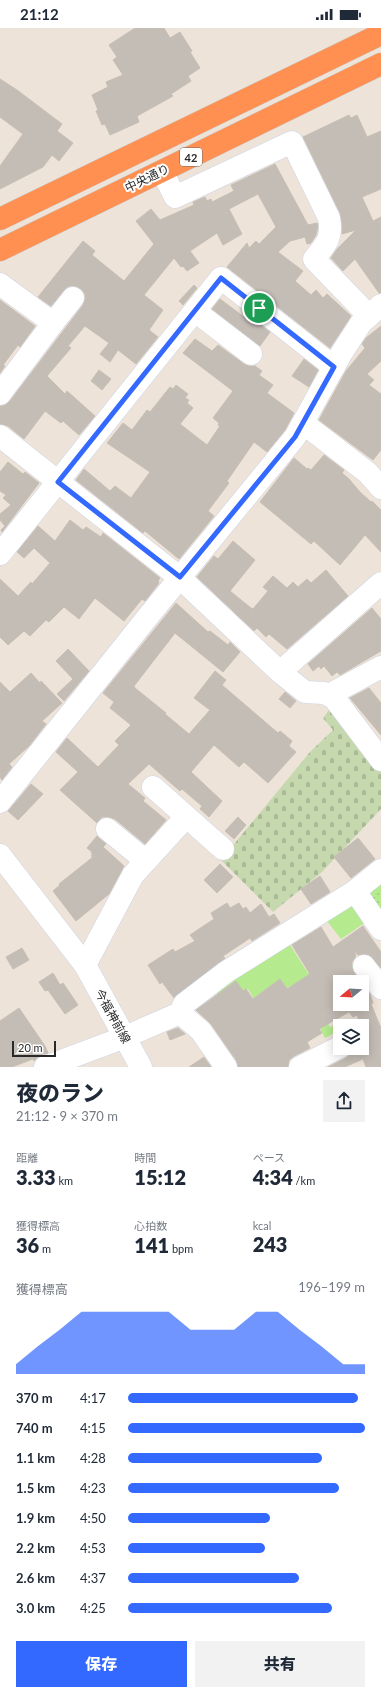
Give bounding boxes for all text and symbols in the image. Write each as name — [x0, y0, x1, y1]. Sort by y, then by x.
text: 21:12 — [20, 5, 59, 23]
road number: 42 — [180, 148, 202, 166]
street label: 中央通り — [122, 161, 172, 195]
pin — [242, 291, 276, 325]
icon: arrive — [248, 297, 270, 319]
north arrow — [333, 975, 369, 1011]
map controls — [333, 975, 369, 1055]
street label: 今福神前線 — [92, 986, 134, 1046]
button: layers — [333, 1019, 369, 1055]
scale bar — [12, 1039, 56, 1058]
text: 20 m — [18, 1041, 43, 1054]
text: 夜のラン — [16, 1079, 104, 1106]
button: share — [323, 1080, 365, 1122]
text: 21:12 · 9 × 370 m — [16, 1108, 118, 1124]
text: 距離 — [16, 1151, 38, 1164]
text: 時間 — [134, 1151, 156, 1164]
text: ペース — [253, 1151, 285, 1164]
text: 3.33 — [16, 1165, 56, 1189]
text: 15:12 — [134, 1165, 186, 1189]
text: 4:34 — [253, 1165, 293, 1189]
text: km — [56, 1174, 73, 1187]
text: /km — [293, 1174, 315, 1187]
text: 獲得標高 — [16, 1219, 60, 1232]
text: 心拍数 — [134, 1219, 167, 1232]
text: kcal — [253, 1219, 271, 1232]
text: 243 — [253, 1232, 287, 1256]
text: 36 — [16, 1233, 39, 1257]
text: 141 — [134, 1233, 169, 1257]
text: m — [39, 1242, 51, 1255]
text: bpm — [169, 1242, 193, 1255]
text: 196–199 m — [298, 1279, 365, 1295]
text: 獲得標高 — [16, 1281, 68, 1297]
text: 370 m — [16, 1390, 53, 1406]
text: 4:17 — [80, 1390, 106, 1406]
text: 740 m — [16, 1420, 53, 1436]
text: 4:15 — [80, 1420, 106, 1436]
text: 1.1 km — [16, 1450, 55, 1466]
text: 4:28 — [80, 1450, 106, 1466]
text: 1.5 km — [16, 1480, 55, 1496]
text: 4:23 — [80, 1480, 106, 1496]
text: 1.9 km — [16, 1510, 55, 1526]
text: 4:50 — [80, 1510, 106, 1526]
text: 2.2 km — [16, 1540, 55, 1556]
text: 4:53 — [80, 1540, 106, 1556]
text: 2.6 km — [16, 1570, 55, 1586]
text: 4:37 — [80, 1570, 106, 1586]
text: 3.0 km — [16, 1600, 55, 1616]
text: 4:25 — [80, 1600, 106, 1616]
button: 保存 — [16, 1641, 187, 1687]
button: 共有 — [195, 1641, 365, 1687]

